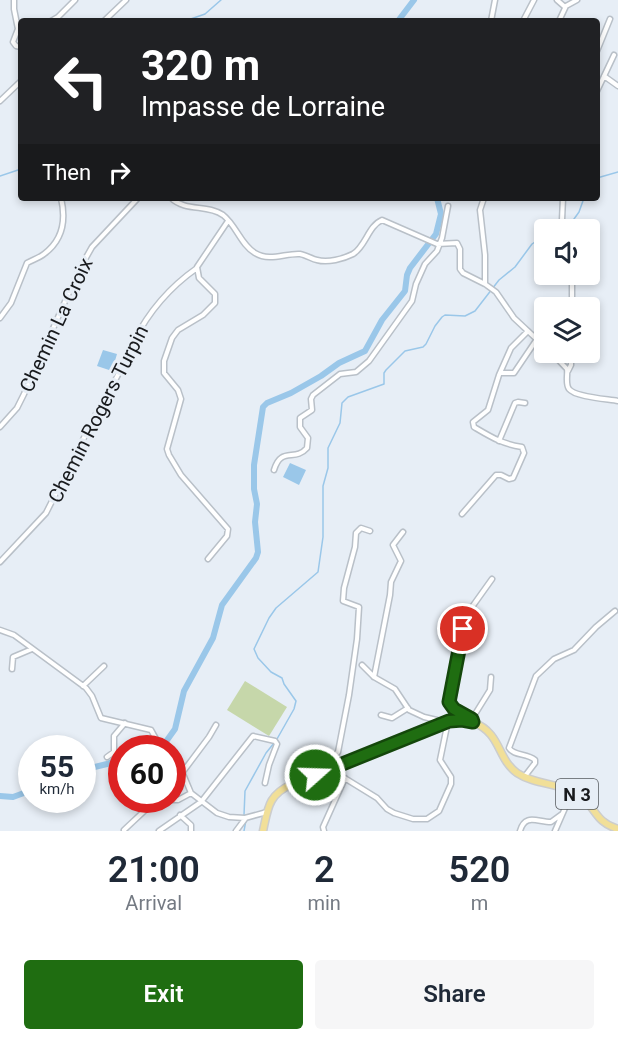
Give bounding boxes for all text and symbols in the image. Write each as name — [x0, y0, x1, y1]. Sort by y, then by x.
text: 320 m — [141, 41, 260, 90]
icon: left — [42, 42, 120, 120]
text: Impasse de Lorraine — [141, 91, 385, 123]
icon: right — [103, 156, 136, 189]
text: Then — [42, 160, 91, 185]
map controls — [534, 219, 600, 363]
button: sound — [534, 219, 600, 285]
street label: Chemin La Croix — [14, 254, 98, 396]
button: layers — [534, 297, 600, 363]
street label: Chemin Rogers Turpin — [43, 321, 153, 507]
pin — [437, 603, 488, 654]
icon: arrive — [446, 612, 479, 645]
speed limit sign: 60 — [108, 735, 186, 813]
position arrow — [283, 743, 347, 807]
text: 55 — [40, 749, 74, 784]
road number: N 3 — [556, 779, 598, 809]
text: km/h — [39, 780, 75, 798]
text: 21:00 — [108, 849, 200, 891]
text: 2 — [314, 849, 334, 891]
text: 520 — [449, 849, 510, 891]
text: Arrival — [125, 891, 182, 915]
text: min — [307, 891, 341, 915]
text: m — [471, 891, 488, 915]
button: Exit — [24, 960, 303, 1029]
button: Share — [315, 960, 594, 1029]

